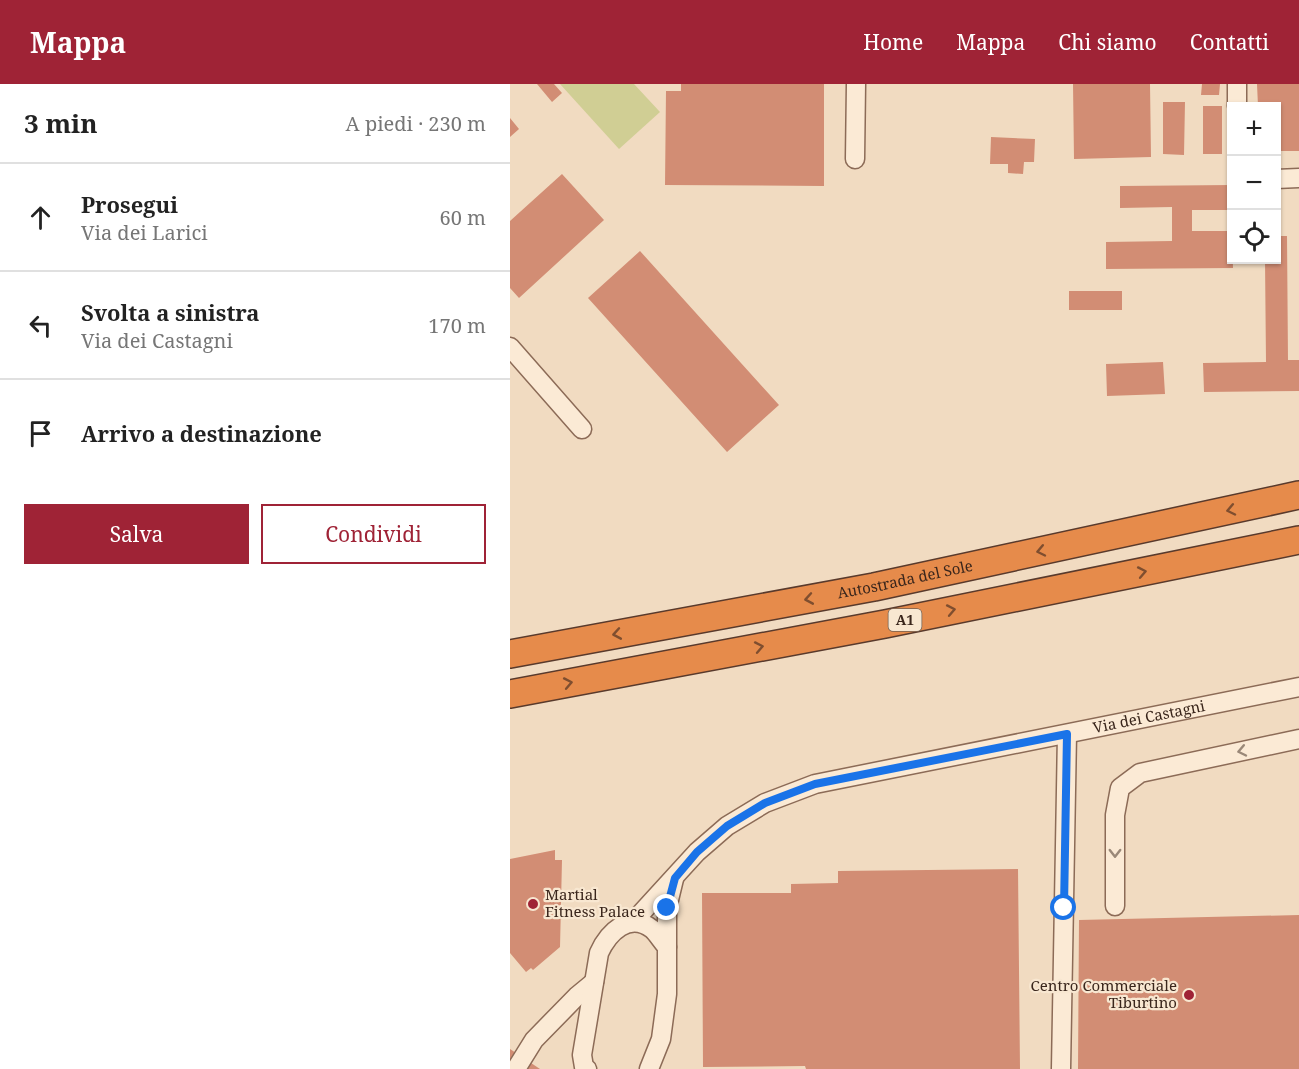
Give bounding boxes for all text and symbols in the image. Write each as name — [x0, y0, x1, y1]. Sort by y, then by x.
text: Mappa — [30, 23, 126, 61]
text: Home — [863, 28, 923, 56]
text: Mappa — [956, 28, 1025, 56]
text: Chi siamo — [1058, 28, 1157, 56]
text: Contatti — [1190, 28, 1269, 56]
map controls — [1227, 102, 1281, 264]
button: + — [1227, 102, 1281, 156]
text: 3 min — [24, 105, 98, 141]
text: A piedi · 230 m — [346, 110, 486, 137]
button: − — [1227, 156, 1281, 210]
text: Prosegui — [81, 189, 178, 219]
icon: ahead — [24, 201, 57, 234]
text: 60 m — [440, 204, 486, 231]
button: locate — [1227, 210, 1281, 264]
text: Via dei Larici — [81, 219, 208, 246]
text: Svolta a sinistra — [81, 297, 260, 327]
icon: left — [24, 309, 57, 342]
text: 170 m — [428, 312, 486, 339]
text: Via dei Castagni — [81, 327, 233, 354]
icon: arrive — [24, 417, 57, 450]
text: Arrivo a destinazione — [81, 418, 322, 448]
one-way arrow — [1227, 503, 1237, 516]
button: Salva — [24, 504, 249, 564]
button: Condividi — [261, 504, 486, 564]
one-way arrow — [1036, 544, 1046, 557]
street label: Autostrada del Sole — [836, 555, 974, 603]
one-way arrow — [1136, 566, 1146, 579]
one-way arrow — [804, 592, 814, 605]
one-way arrow — [945, 604, 955, 617]
road number: A1 — [888, 609, 922, 631]
one-way arrow — [612, 628, 621, 640]
one-way arrow — [754, 641, 764, 654]
one-way arrow — [562, 677, 572, 690]
street label: Via dei Castagni — [1091, 695, 1207, 737]
one-way arrow — [1237, 744, 1247, 757]
one-way arrow — [1109, 849, 1121, 858]
place label: Martial Fitness Palace — [545, 884, 645, 921]
route end — [653, 894, 679, 920]
route start — [1050, 894, 1076, 920]
marker: Martial Fitness Palace — [526, 897, 540, 911]
place label: Centro Commerciale Tiburtino — [1031, 975, 1177, 1012]
marker: Centro Commerciale Tiburtino — [1182, 988, 1196, 1002]

